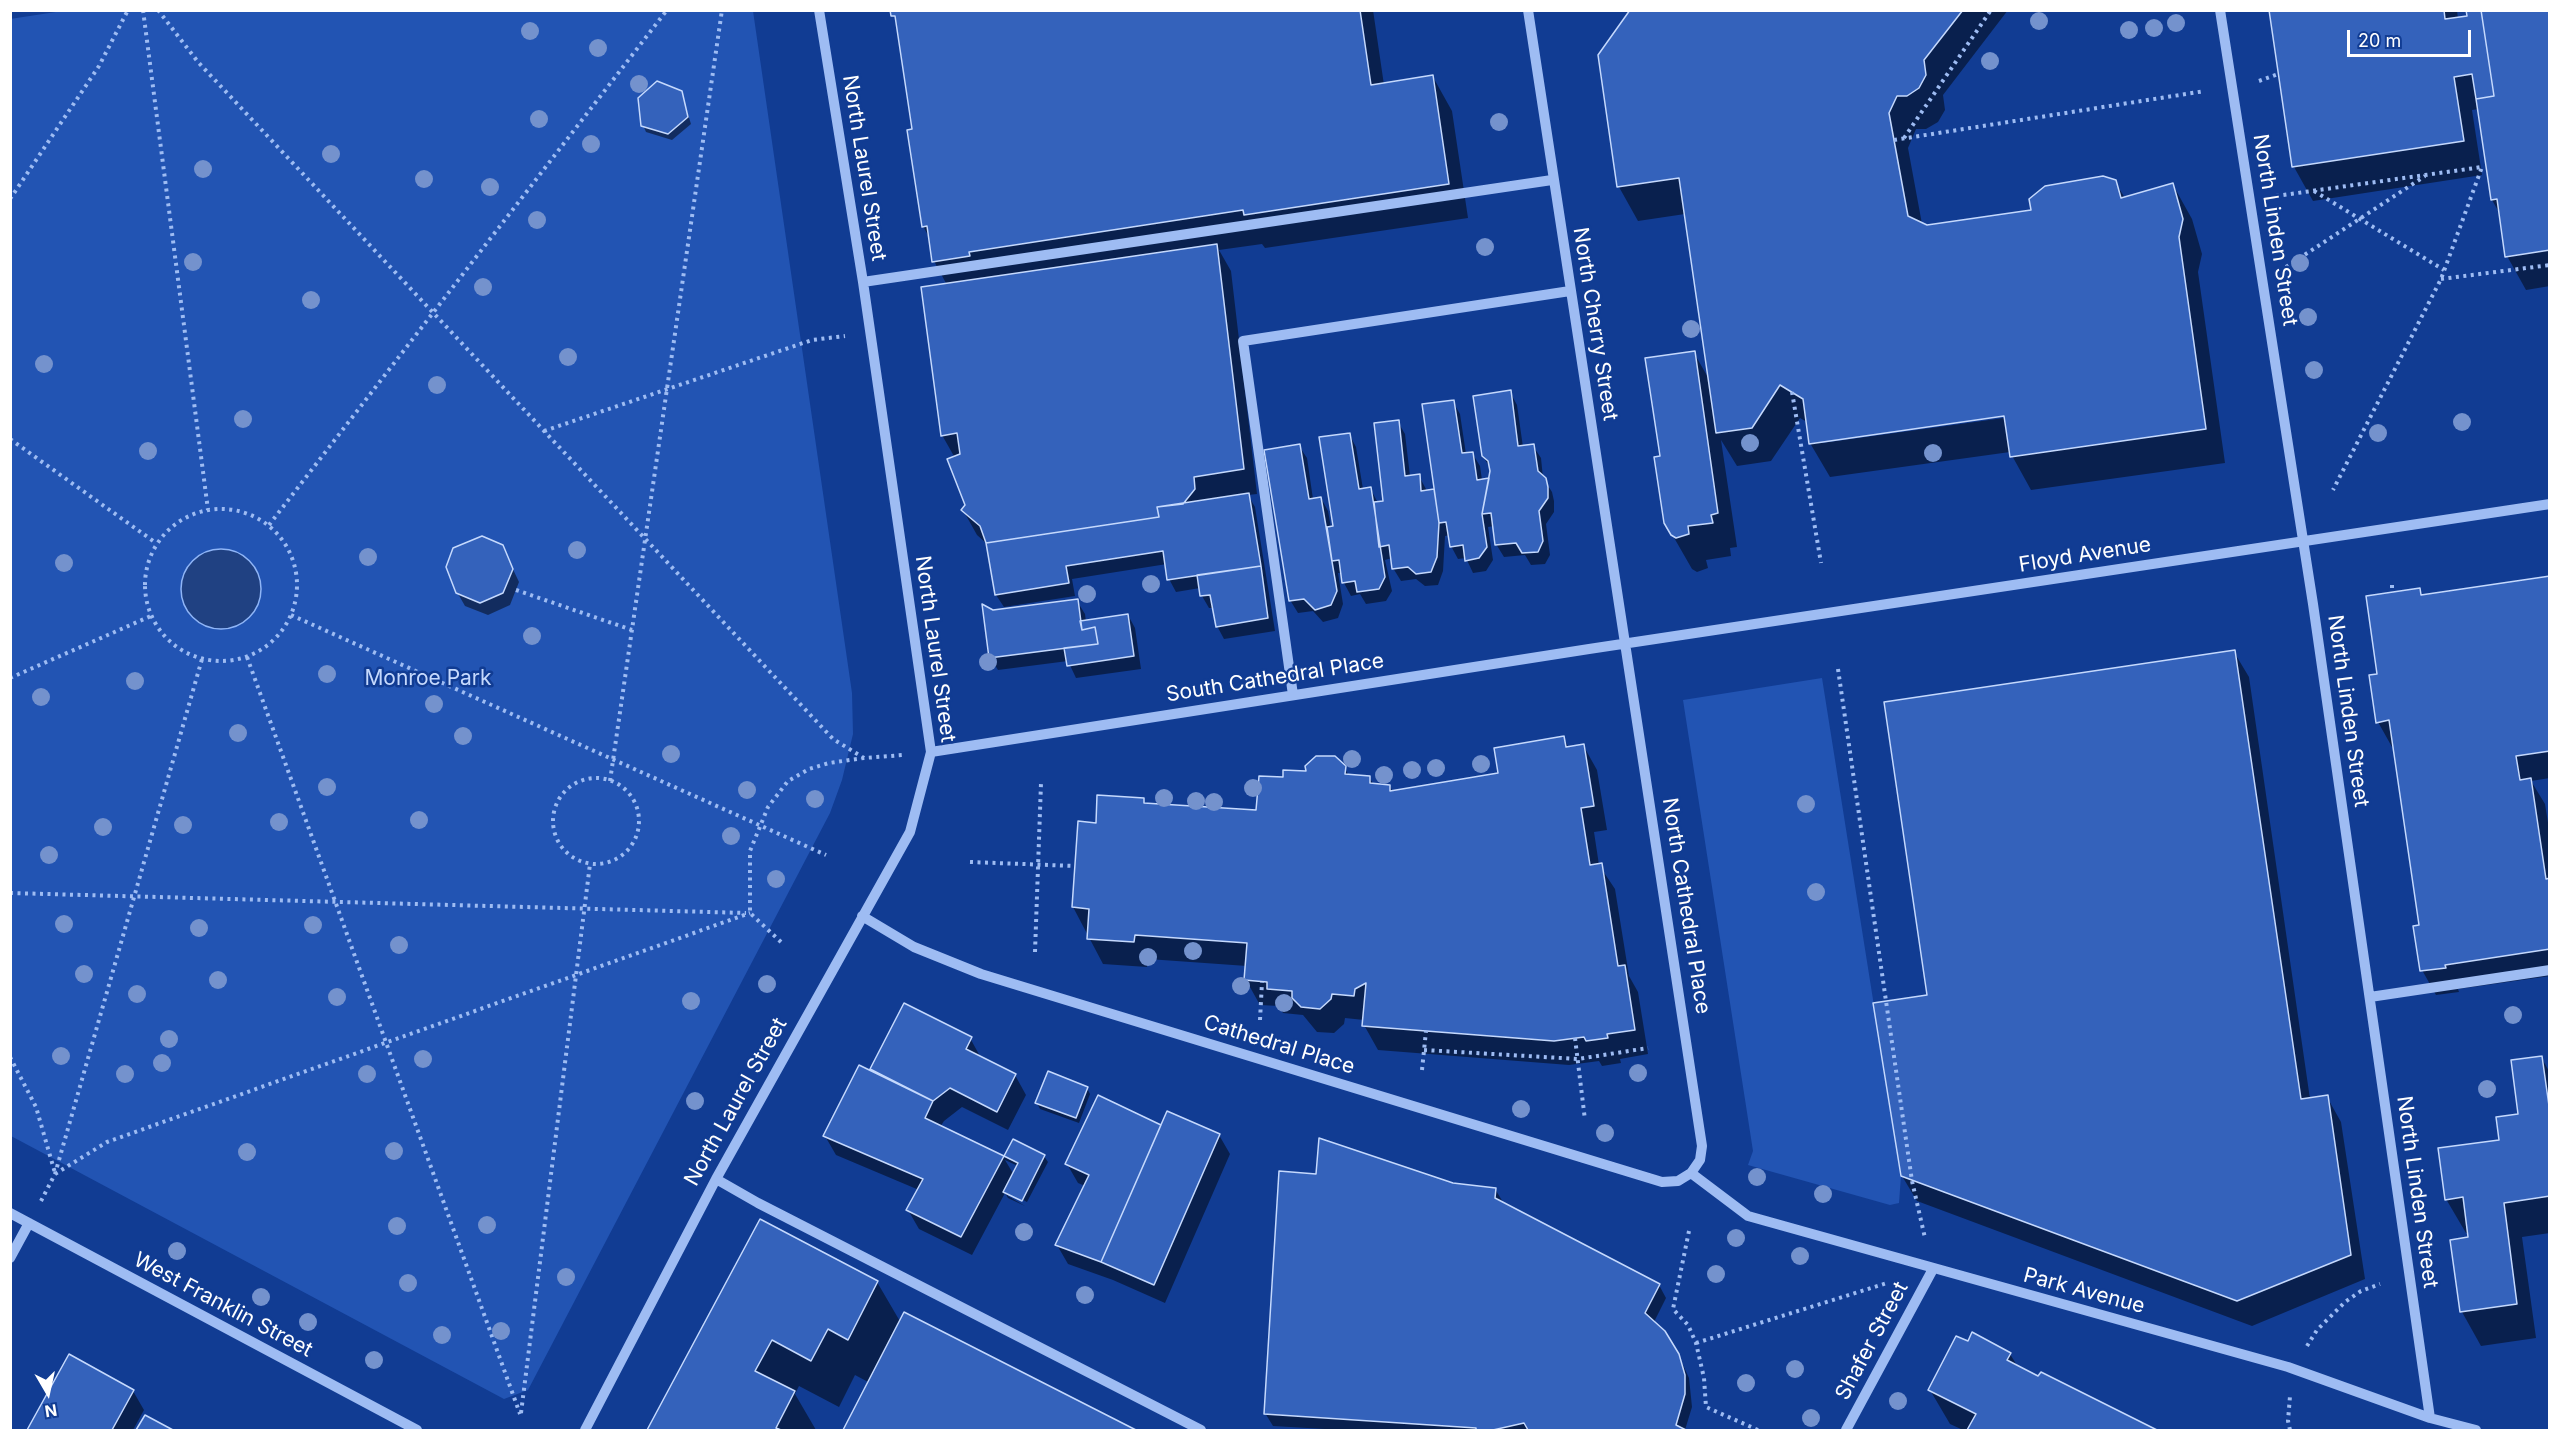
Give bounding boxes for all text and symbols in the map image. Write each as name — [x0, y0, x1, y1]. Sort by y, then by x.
scale bar — [2350, 18, 2474, 56]
text: 20 m — [2358, 30, 2401, 51]
street label: North Laurel Street — [837, 73, 891, 263]
street label: North Linden Street — [2247, 132, 2303, 328]
street label: North Cherry Street — [1567, 226, 1623, 422]
street label: Floyd Avenue — [2017, 532, 2153, 578]
street label: North Laurel Street — [909, 554, 961, 744]
street label: North Linden Street — [2322, 613, 2374, 809]
street label: South Cathedral Place — [1164, 648, 1386, 708]
park label: Monroe Park — [364, 666, 492, 692]
street label: North Cathedral Place — [1656, 796, 1716, 1016]
street label: Cathedral Place — [1200, 1010, 1358, 1080]
street label: North Laurel Street — [679, 1014, 793, 1190]
street label: North Linden Street — [2391, 1094, 2443, 1290]
street label: West Franklin Street — [129, 1247, 317, 1363]
street label: Park Avenue — [2021, 1263, 2147, 1319]
street label: Shafer Street — [1830, 1278, 1914, 1404]
north arrow — [18, 1363, 78, 1423]
text: N — [43, 1400, 58, 1422]

